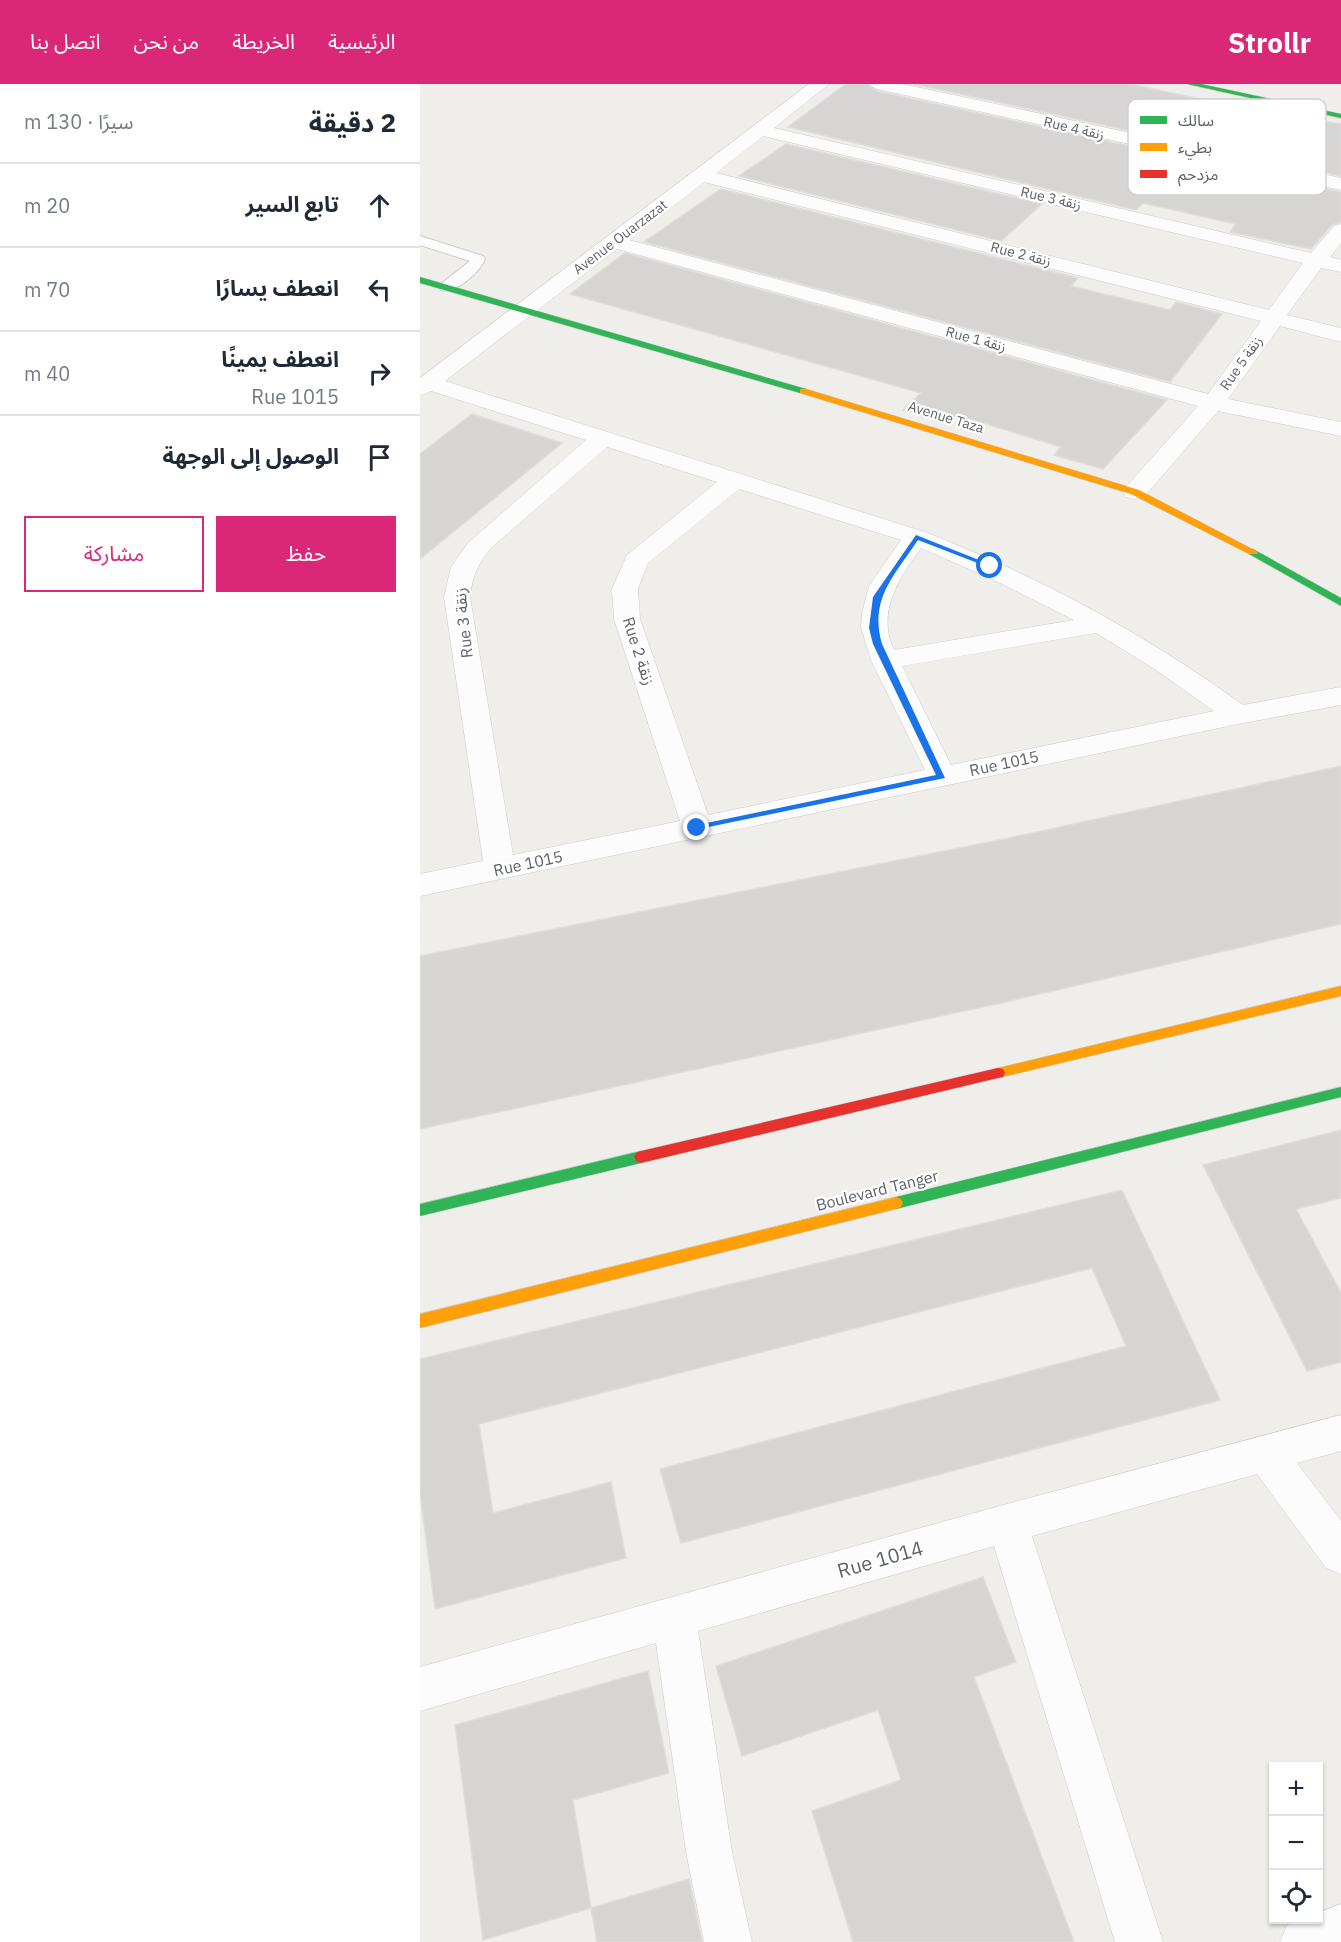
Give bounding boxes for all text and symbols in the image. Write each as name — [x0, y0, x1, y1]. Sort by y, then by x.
text: Strollr — [1228, 24, 1311, 61]
text: اتصل بنا — [30, 27, 100, 55]
text: من نحن — [133, 27, 199, 55]
text: الخريطة — [232, 27, 295, 55]
text: الرئيسية — [328, 27, 396, 55]
legend — [1128, 99, 1326, 195]
text: 2 دقيقة — [309, 105, 396, 139]
text: سيرًا · 130 m — [24, 108, 133, 135]
text: سالك — [1178, 110, 1214, 130]
street label: Rue 4 زنقة — [1042, 112, 1106, 144]
text: بطيء — [1178, 137, 1212, 160]
text: مزدحم — [1178, 164, 1218, 187]
street label: Rue 3 زنقة — [1019, 182, 1083, 214]
text: تابع السير — [246, 189, 339, 218]
icon: ahead — [363, 189, 396, 222]
text: 20 m — [24, 192, 70, 219]
street label: Avenue Ouarzazat — [569, 196, 671, 278]
street label: Rue 2 زنقة — [989, 238, 1053, 270]
text: انعطف يسارًا — [216, 273, 339, 302]
icon: left — [363, 273, 396, 306]
text: 70 m — [24, 276, 70, 303]
street label: Rue 1 زنقة — [944, 322, 1008, 356]
street label: Rue 5 زنقة — [1216, 333, 1266, 393]
text: انعطف يمينًا — [221, 344, 339, 373]
icon: right — [363, 357, 396, 390]
text: 40 m — [24, 360, 70, 387]
text: Rue 1015 — [251, 383, 339, 410]
street label: Avenue Taza — [906, 397, 987, 437]
text: الوصول إلى الوجهة — [162, 441, 339, 470]
icon: arrive — [363, 441, 396, 474]
button: مشاركة — [24, 516, 204, 592]
button: حفظ — [216, 516, 396, 592]
route start — [976, 552, 1002, 578]
street label: Rue 3 زنقة — [449, 587, 477, 659]
street label: Rue 2 زنقة — [619, 614, 659, 688]
street label: Rue 1015 — [968, 746, 1040, 780]
route end — [683, 814, 709, 840]
street label: Rue 1015 — [492, 846, 564, 880]
street label: Boulevard Tanger — [814, 1165, 940, 1215]
street label: Rue 1014 — [834, 1534, 926, 1584]
map controls — [1269, 1762, 1323, 1924]
button: + — [1269, 1762, 1323, 1816]
button: − — [1269, 1816, 1323, 1870]
button: locate — [1269, 1870, 1323, 1924]

